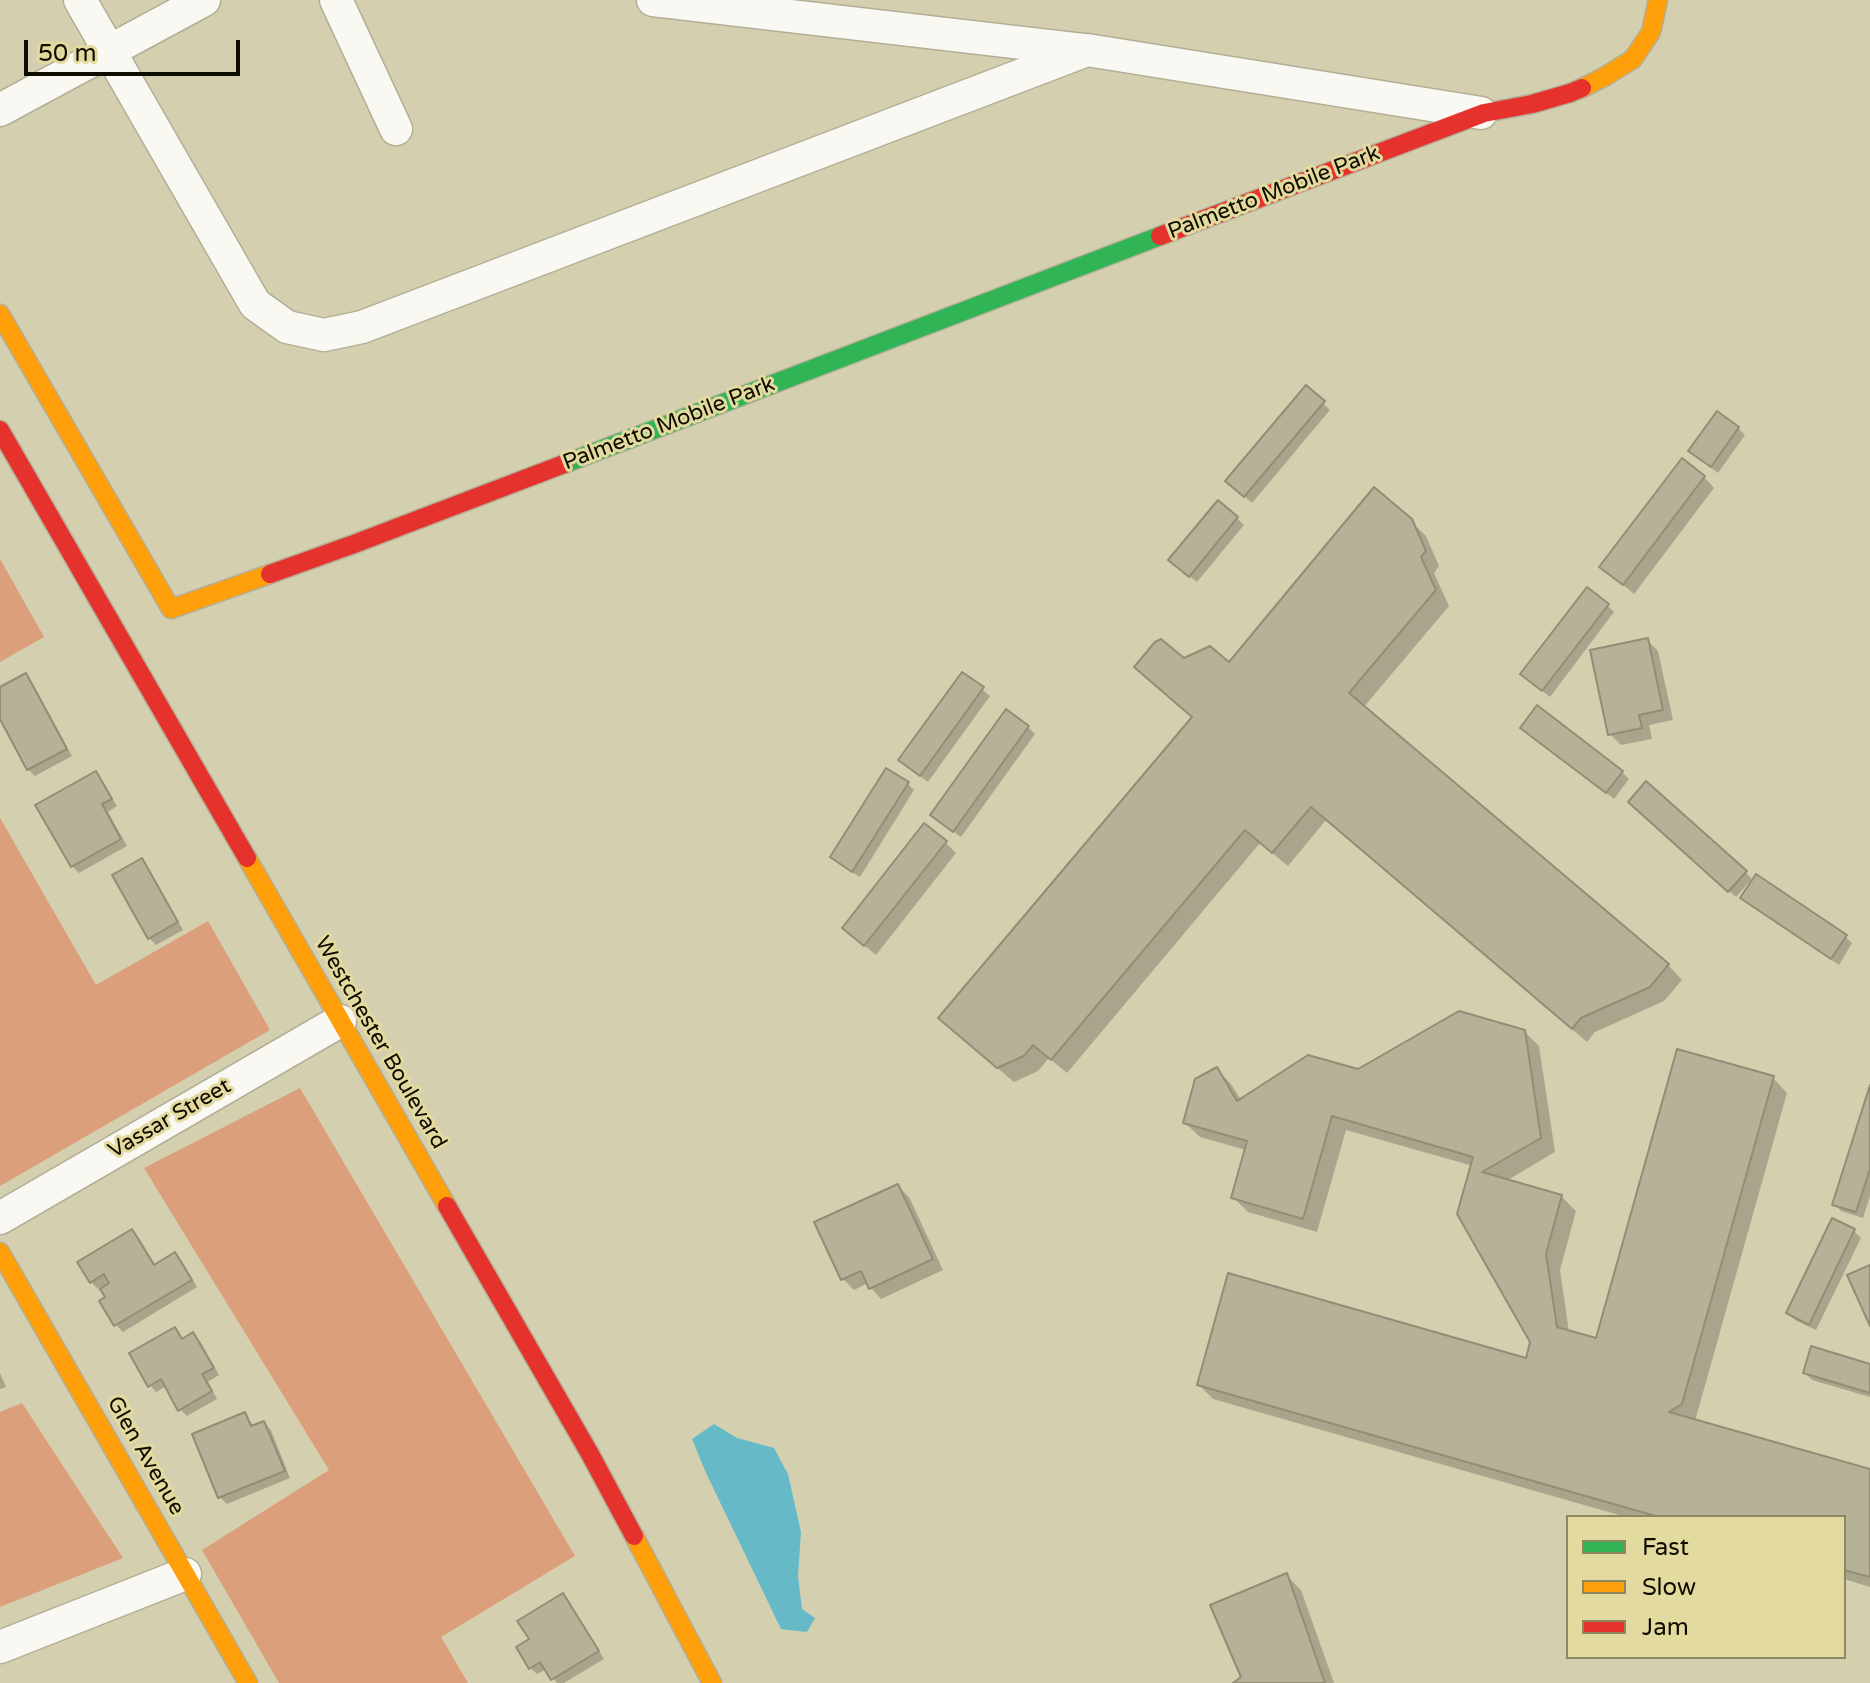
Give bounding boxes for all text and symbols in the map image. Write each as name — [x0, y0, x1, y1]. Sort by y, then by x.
scale bar — [28, 24, 244, 74]
text: 50 m — [38, 39, 96, 68]
street label: Palmetto Mobile Park — [1164, 140, 1384, 246]
street label: Palmetto Mobile Park — [559, 371, 779, 477]
street label: Westchester Boulevard — [308, 932, 452, 1154]
street label: Vassar Street — [104, 1073, 236, 1165]
street label: Glen Avenue — [100, 1392, 190, 1520]
legend — [1566, 1515, 1846, 1659]
text: Fast — [1642, 1533, 1689, 1562]
text: Slow — [1642, 1573, 1696, 1602]
text: Jam — [1642, 1613, 1689, 1642]

